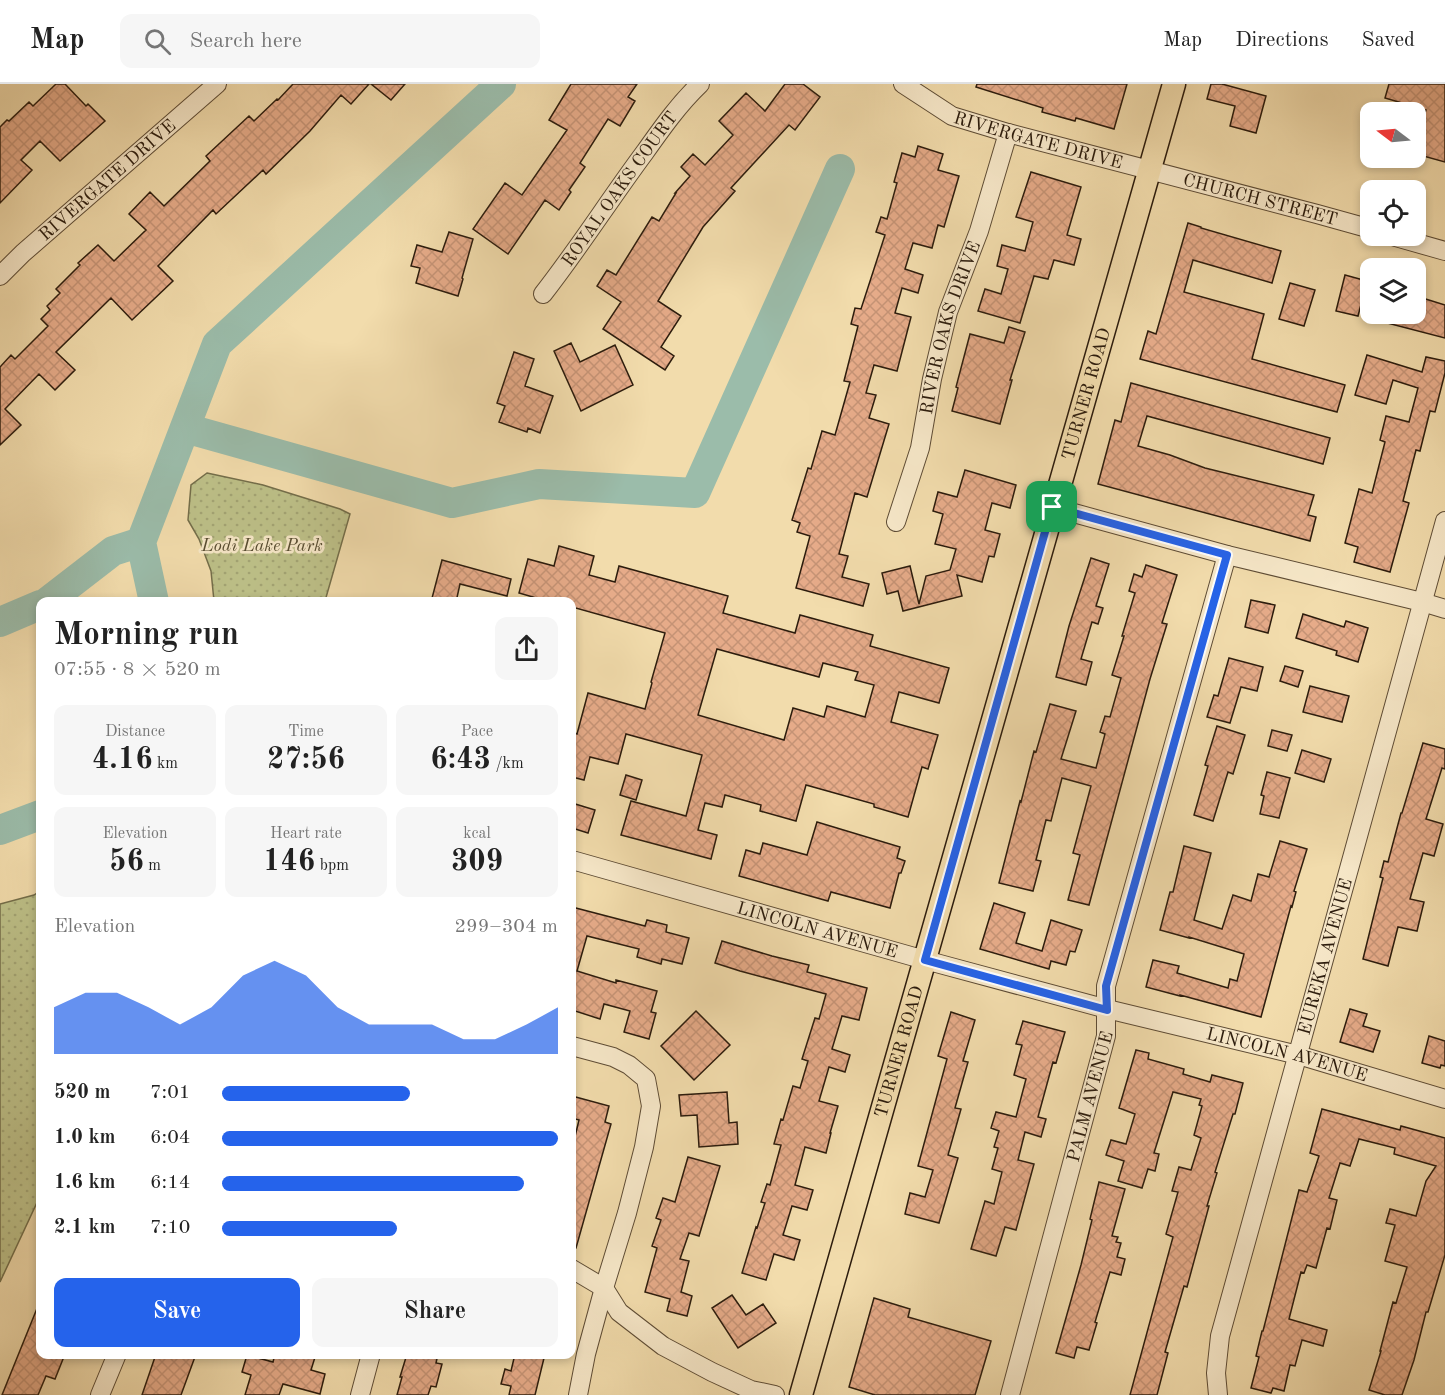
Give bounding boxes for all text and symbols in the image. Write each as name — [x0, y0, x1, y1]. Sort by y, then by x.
search box — [120, 14, 540, 68]
icon: search — [141, 25, 174, 58]
text: Map — [30, 27, 84, 55]
text: Search here — [189, 30, 302, 52]
text: Map — [1163, 30, 1202, 51]
text: Directions — [1235, 30, 1329, 51]
text: Saved — [1362, 30, 1415, 51]
north arrow — [1360, 102, 1426, 168]
map controls — [1360, 102, 1426, 324]
street label: ROYAL OAKS COURT — [559, 109, 681, 270]
street label: RIVERGATE DRIVE — [951, 109, 1124, 173]
street label: RIVERGATE DRIVE — [36, 116, 179, 245]
street label: CHURCH STREET — [1181, 171, 1339, 229]
button: locate — [1360, 180, 1426, 246]
street label: RIVER OAKS DRIVE — [918, 239, 984, 416]
button: layers — [1360, 258, 1426, 324]
street label: TURNER ROAD — [1060, 326, 1114, 462]
pin — [1026, 481, 1077, 532]
icon: arrive — [1035, 490, 1068, 523]
park label: Lodi Lake Park — [200, 537, 323, 555]
button: share — [495, 617, 558, 680]
text: Morning run — [54, 619, 239, 652]
text: 07:55 · 8 × 520 m — [54, 660, 221, 680]
text: Distance — [105, 724, 165, 740]
text: Time — [288, 724, 324, 740]
text: Pace — [461, 724, 493, 740]
text: 4.16 — [92, 745, 153, 775]
text: 27:56 — [267, 745, 345, 775]
text: 6:43 — [430, 745, 491, 775]
text: km — [153, 756, 178, 772]
text: /km — [491, 756, 524, 772]
text: Elevation — [102, 826, 168, 842]
text: Heart rate — [270, 826, 342, 842]
text: kcal — [463, 826, 491, 842]
text: 56 — [109, 847, 144, 877]
text: 146 — [263, 847, 315, 877]
text: 309 — [451, 847, 503, 877]
text: m — [144, 858, 161, 874]
text: bpm — [315, 858, 349, 874]
street label: EUREKA AVENUE — [1296, 876, 1356, 1037]
street label: LINCOLN AVENUE — [735, 899, 899, 962]
text: Elevation — [54, 917, 135, 937]
text: 299–304 m — [455, 917, 558, 937]
street label: TURNER ROAD — [872, 984, 927, 1120]
street label: LINCOLN AVENUE — [1204, 1025, 1370, 1085]
street label: PALM AVENUE — [1065, 1030, 1117, 1164]
text: 520 m — [54, 1083, 110, 1103]
text: 7:01 — [150, 1083, 190, 1103]
text: 1.0 km — [54, 1128, 116, 1148]
text: 6:04 — [150, 1128, 190, 1148]
text: 1.6 km — [54, 1173, 116, 1193]
text: 6:14 — [150, 1173, 190, 1193]
text: 2.1 km — [54, 1218, 116, 1238]
text: 7:10 — [150, 1218, 190, 1238]
button: Save — [54, 1278, 300, 1347]
button: Share — [312, 1278, 558, 1347]

